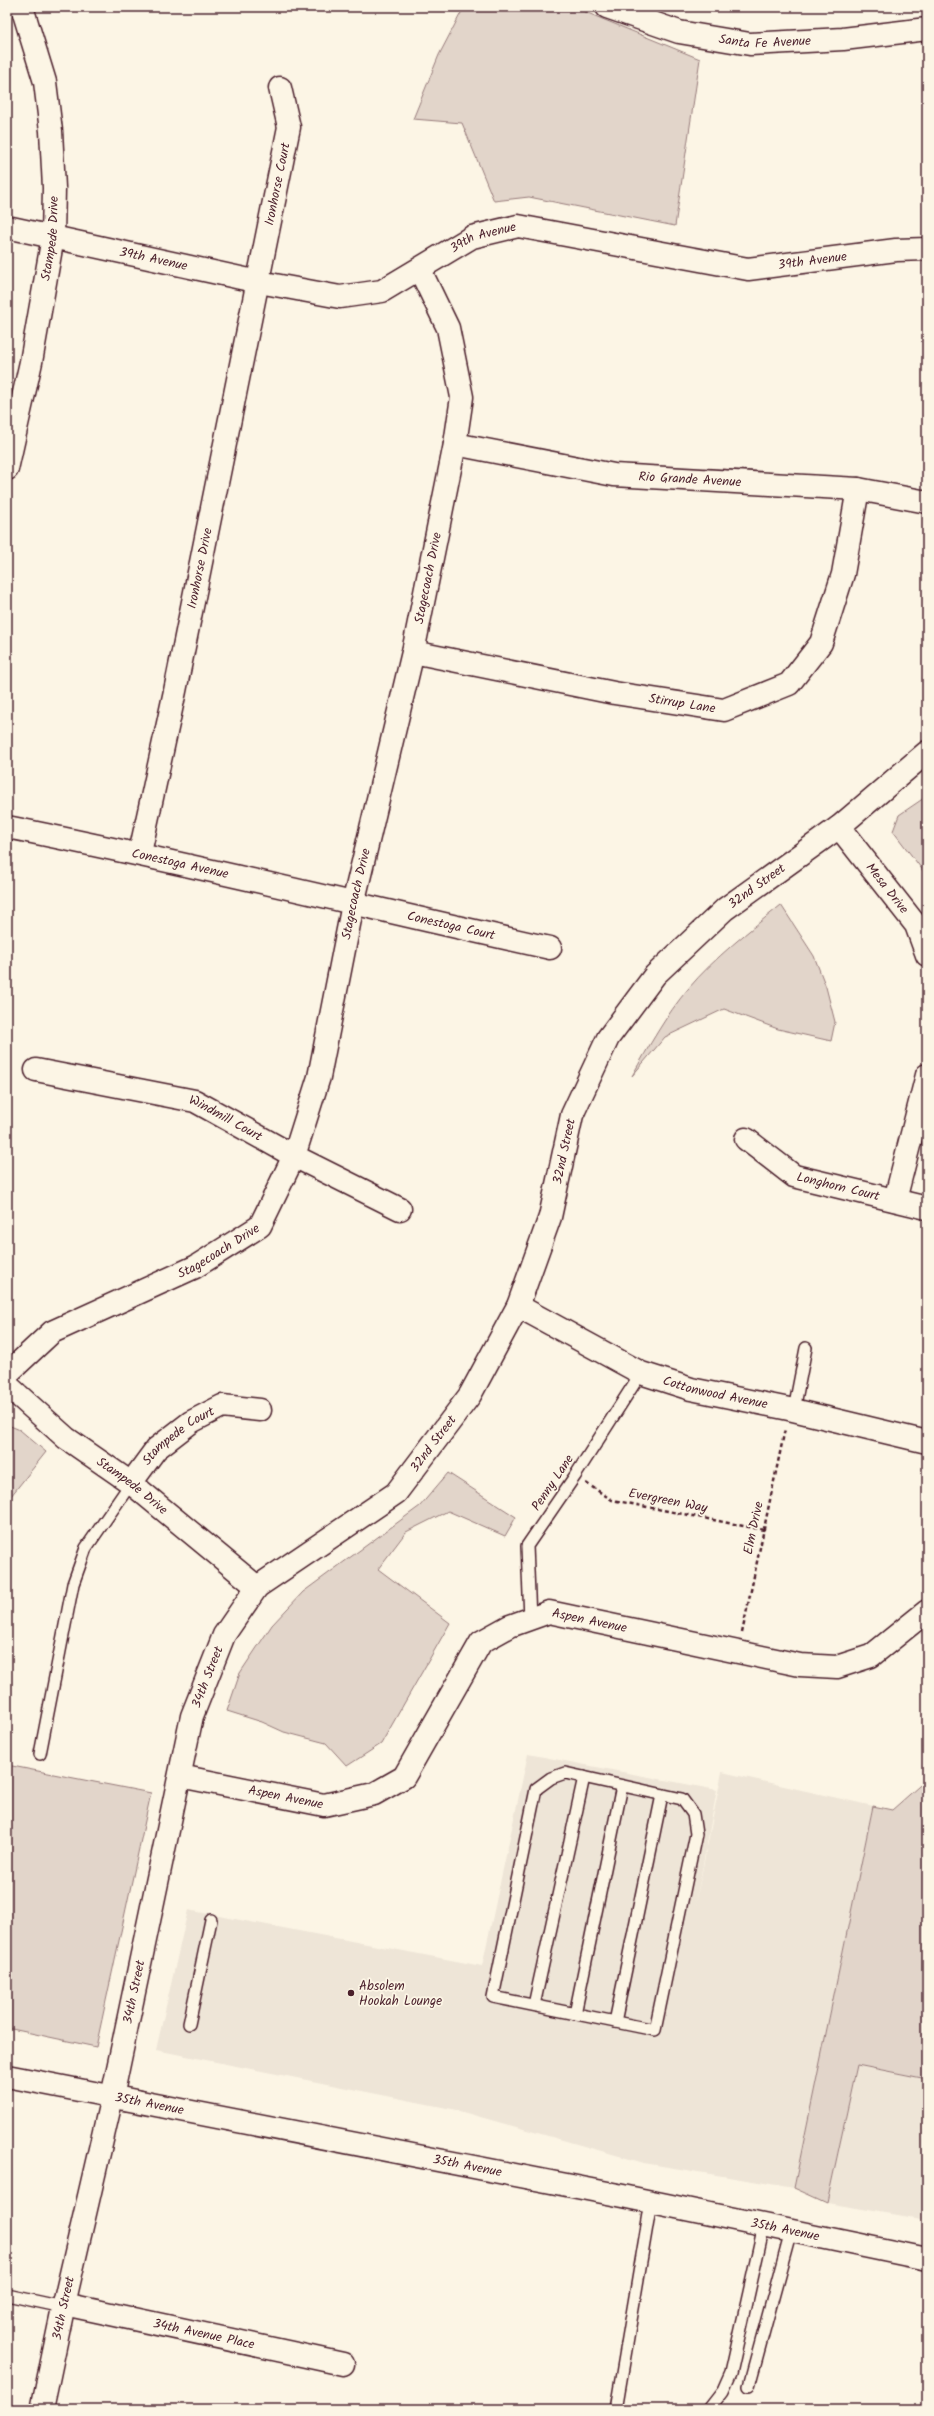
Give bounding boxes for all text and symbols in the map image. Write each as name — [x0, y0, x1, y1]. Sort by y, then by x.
street label: Santa Fe Avenue — [717, 28, 812, 55]
street label: Ironhorse Court — [259, 140, 296, 227]
street label: Stampede Drive — [35, 196, 64, 282]
street label: 39th Avenue — [446, 216, 518, 259]
street label: 39th Avenue — [117, 241, 190, 277]
street label: 39th Avenue — [777, 246, 848, 276]
street label: Rio Grande Avenue — [638, 466, 742, 493]
street label: Ironhorse Drive — [181, 526, 218, 611]
street label: Stagecoach Drive — [408, 530, 447, 626]
street label: Stirrup Lane — [647, 688, 717, 719]
street label: Conestoga Avenue — [130, 843, 231, 885]
street label: Stagecoach Drive — [336, 846, 376, 941]
street label: 32nd Street — [724, 858, 791, 914]
street label: Mesa Drive — [860, 858, 914, 919]
street label: Conestoga Court — [405, 905, 498, 946]
street label: Windmill Court — [188, 1090, 267, 1147]
street label: 32nd Street — [547, 1115, 582, 1186]
street label: Longhorn Court — [794, 1166, 883, 1207]
street label: Stagecoach Drive — [174, 1218, 264, 1284]
street label: Cottonwood Avenue — [660, 1370, 770, 1415]
street label: Stampede Court — [137, 1401, 219, 1470]
street label: 32nd Street — [405, 1410, 462, 1477]
street label: Penny Lane — [526, 1450, 580, 1515]
street label: Stampede Drive — [92, 1452, 173, 1520]
street label: Evergreen Way — [627, 1483, 710, 1519]
street label: Elm Drive — [738, 1500, 770, 1556]
street label: Aspen Avenue — [550, 1602, 629, 1639]
street label: 34th Street — [186, 1642, 229, 1711]
street label: Aspen Avenue — [247, 1780, 325, 1815]
street label: 34th Street — [117, 1957, 151, 2026]
place label: Absolem Hookah Lounge — [359, 1976, 442, 2012]
marker: Absolem Hookah Lounge — [346, 1988, 356, 1998]
street label: 35th Avenue — [113, 2087, 186, 2121]
street label: 35th Avenue — [431, 2149, 504, 2183]
street label: 35th Avenue — [749, 2212, 822, 2247]
street label: 34th Street — [46, 2273, 81, 2342]
street label: 34th Avenue Place — [151, 2313, 257, 2355]

